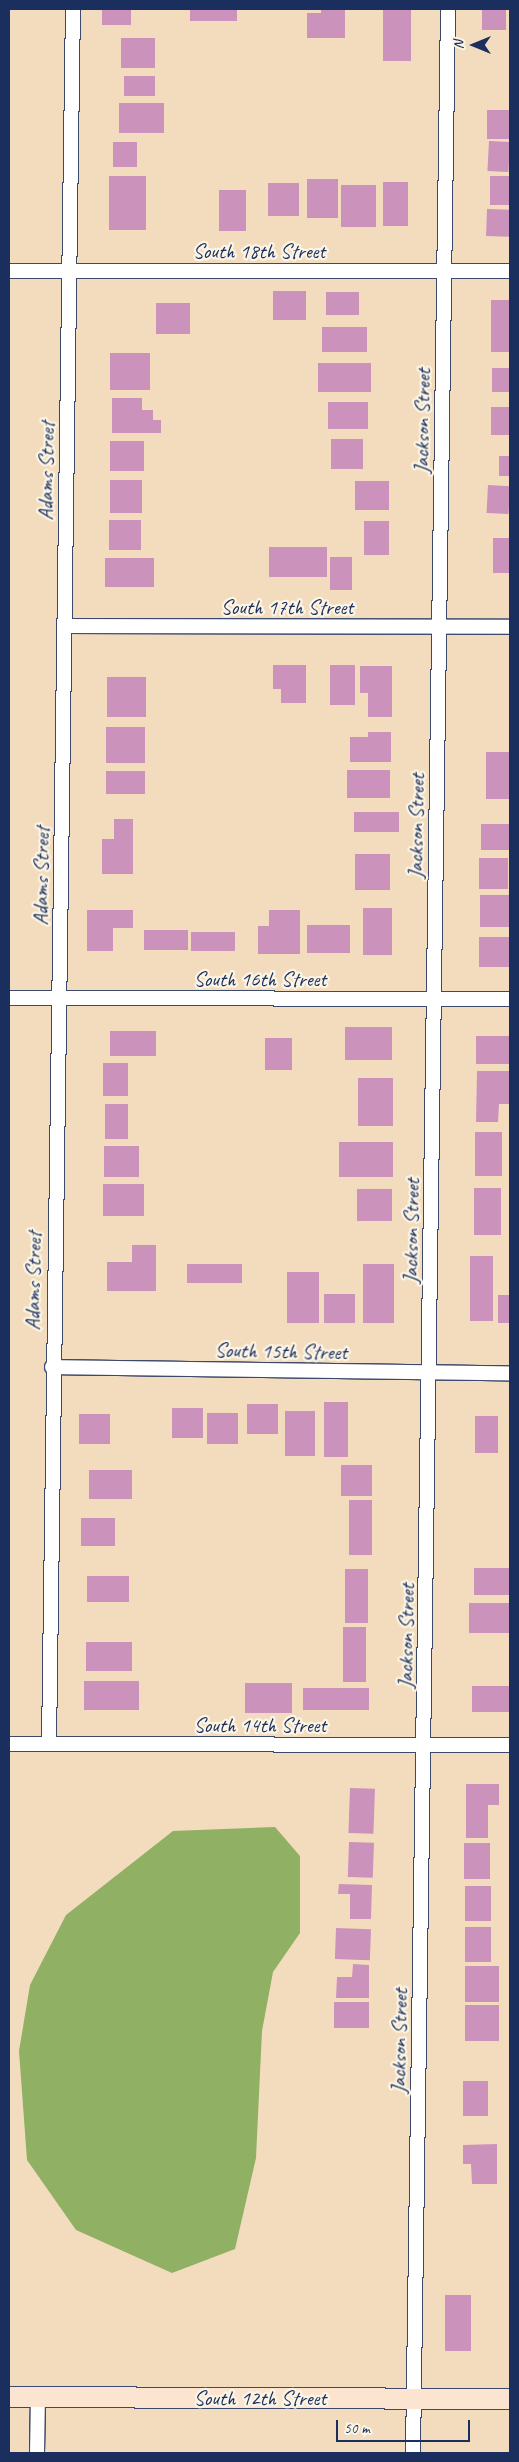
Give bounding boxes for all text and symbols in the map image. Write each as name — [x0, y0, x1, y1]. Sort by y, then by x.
north arrow — [449, 20, 499, 70]
text: N — [450, 41, 467, 49]
street label: South 18th Street — [193, 238, 325, 264]
street label: Jackson Street — [408, 368, 436, 474]
street label: Adams Street — [33, 421, 59, 521]
street label: South 17th Street — [221, 594, 353, 620]
street label: Jackson Street — [402, 773, 430, 879]
street label: Adams Street — [28, 826, 54, 926]
street label: South 16th Street — [194, 966, 326, 992]
street label: Jackson Street — [397, 1178, 425, 1284]
street label: Adams Street — [20, 1231, 46, 1331]
street label: South 15th Street — [214, 1337, 348, 1365]
street label: Jackson Street — [392, 1583, 420, 1689]
street label: South 14th Street — [194, 1712, 326, 1738]
street label: Jackson Street — [385, 1988, 413, 2094]
street label: South 12th Street — [194, 2385, 326, 2411]
scale bar — [339, 2410, 473, 2442]
text: 50 m — [344, 2419, 370, 2438]

